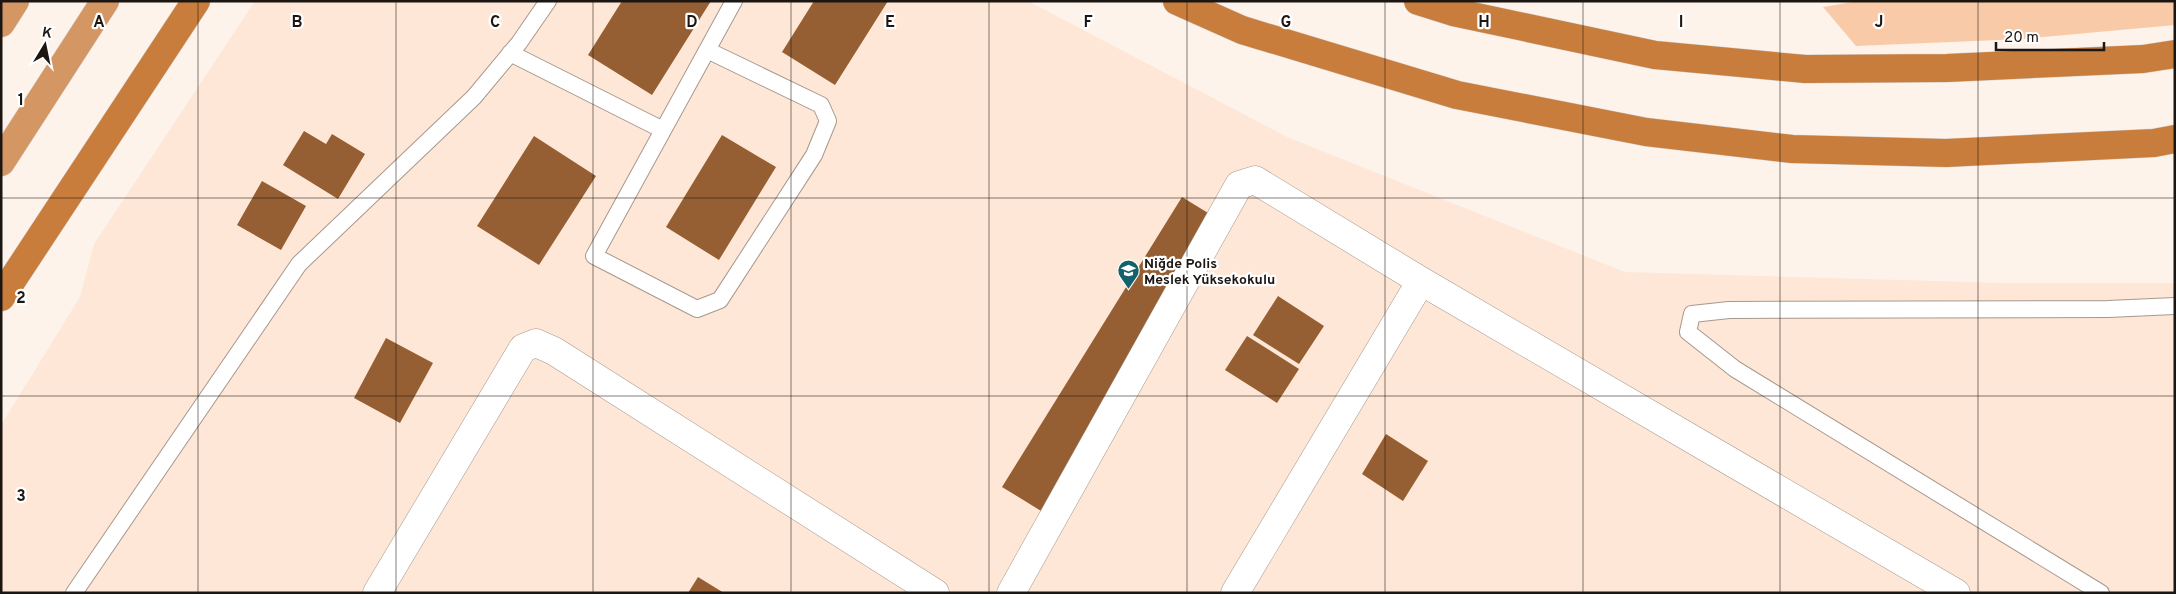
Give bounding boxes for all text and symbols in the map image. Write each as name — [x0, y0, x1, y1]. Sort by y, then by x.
text: A — [93, 13, 105, 33]
text: B — [291, 13, 303, 33]
text: C — [490, 13, 500, 33]
text: D — [686, 13, 698, 33]
text: E — [885, 13, 895, 33]
text: F — [1083, 13, 1093, 33]
text: G — [1281, 13, 1291, 33]
text: H — [1478, 13, 1490, 33]
text: I — [1679, 13, 1683, 33]
text: J — [1875, 13, 1883, 33]
north arrow — [20, 20, 70, 70]
scale bar — [1996, 20, 2104, 52]
text: K — [41, 24, 53, 43]
text: 20 m — [2004, 29, 2039, 48]
text: 1 — [18, 91, 24, 111]
place label: Niğde Polis Meslek Yüksekokulu — [1144, 256, 1275, 289]
school or university icon: Niğde Polis Meslek Yüksekokulu — [1116, 259, 1140, 290]
text: 2 — [16, 289, 26, 309]
text: 3 — [16, 487, 26, 507]

